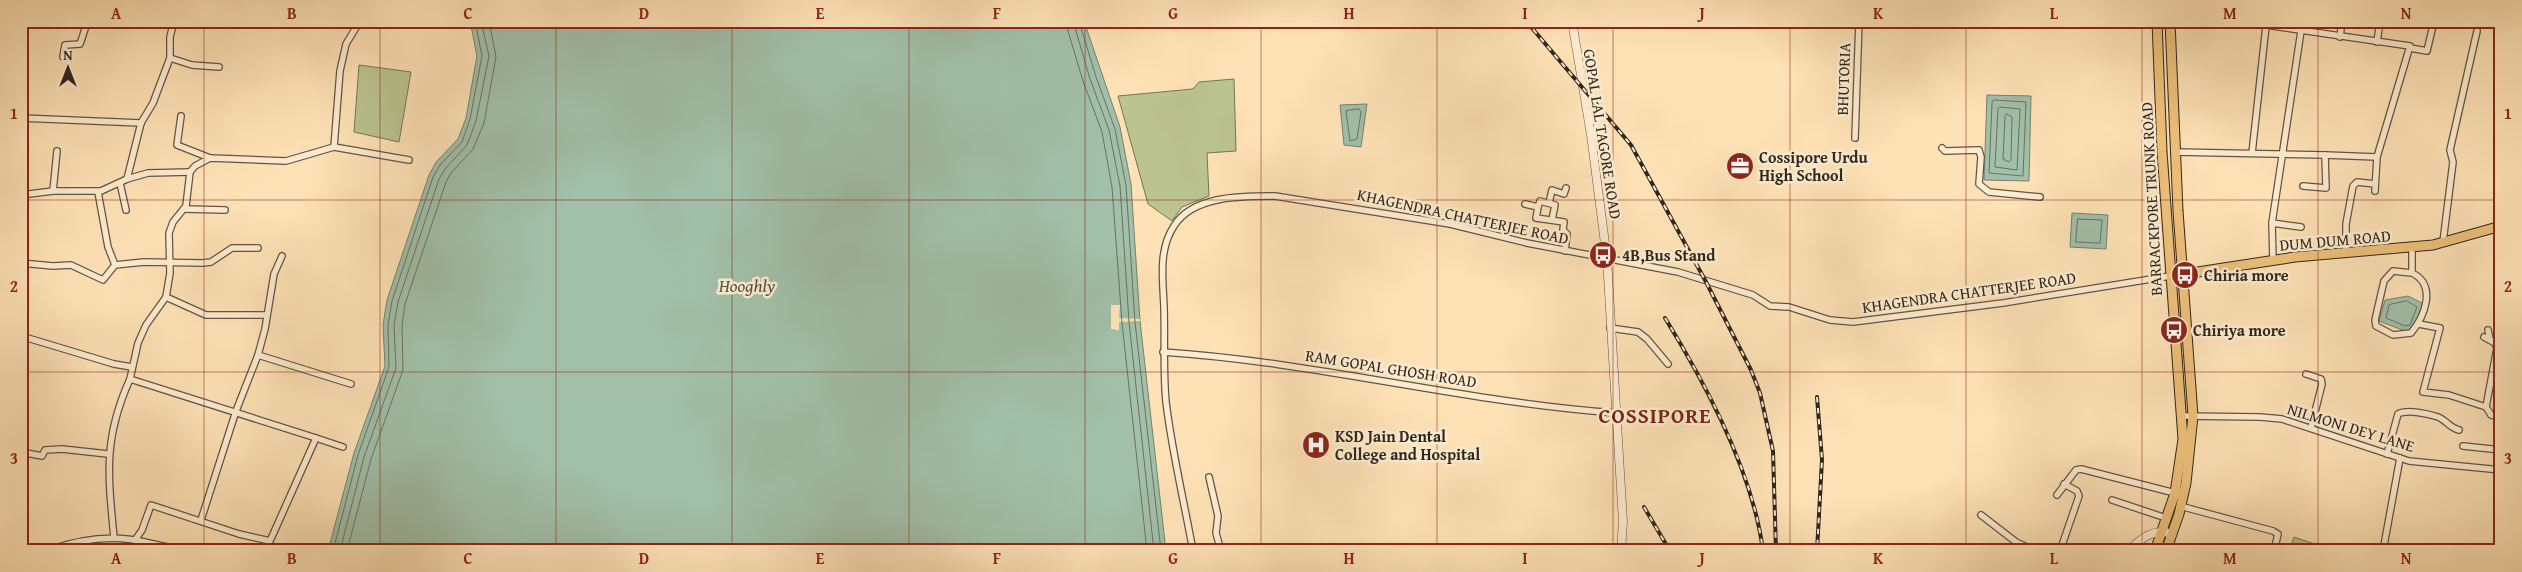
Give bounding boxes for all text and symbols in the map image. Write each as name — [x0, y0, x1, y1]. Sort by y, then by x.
text: A — [111, 1, 122, 25]
text: B — [287, 1, 297, 25]
text: C — [463, 1, 473, 25]
text: D — [639, 1, 649, 25]
text: E — [816, 1, 825, 25]
text: F — [993, 1, 1001, 25]
text: G — [1168, 1, 1178, 25]
text: H — [1343, 1, 1355, 25]
text: I — [1522, 1, 1528, 25]
text: J — [1696, 1, 1705, 25]
text: K — [1873, 1, 1884, 25]
text: L — [2050, 1, 2059, 25]
text: M — [2223, 1, 2237, 25]
text: N — [2401, 1, 2412, 25]
north arrow — [42, 42, 92, 92]
street label: BHUTORIA — [1830, 42, 1856, 116]
text: N — [63, 45, 73, 65]
street label: GOPAL LAL TAGORE ROAD — [1578, 47, 1628, 221]
text: 1 — [10, 101, 18, 125]
street label: BARRACKPORE TRUNK ROAD — [2134, 101, 2168, 297]
text: 1 — [2504, 101, 2512, 125]
place label: Cossipore Urdu High School — [1759, 145, 1869, 187]
office icon: Cossipore Urdu High School — [1725, 151, 1755, 181]
street label: KHAGENDRA CHATTERJEE ROAD — [1355, 182, 1571, 250]
street label: DUM DUM ROAD — [2278, 223, 2392, 257]
bus stop icon: 4B,Bus Stand — [1588, 240, 1618, 270]
place label: 4B,Bus Stand — [1622, 243, 1716, 267]
bus stop icon: Chiria more — [2170, 260, 2200, 290]
place label: Chiria more — [2204, 263, 2289, 287]
street label: KHAGENDRA CHATTERJEE ROAD — [1860, 265, 2078, 319]
water label: Hooghly — [718, 272, 776, 299]
text: 2 — [10, 274, 18, 298]
text: 2 — [2504, 274, 2512, 298]
bus stop icon: Chiriya more — [2159, 315, 2189, 345]
place label: Chiriya more — [2193, 318, 2286, 342]
street label: RAM GOPAL GHOSH ROAD — [1304, 343, 1479, 393]
street label: NILMONI DEY LANE — [2284, 396, 2418, 458]
district label: COSSIPORE — [1599, 400, 1711, 431]
place label: KSD Jain Dental College and Hospital — [1335, 424, 1480, 466]
hospital icon: KSD Jain Dental College and Hospital — [1301, 430, 1331, 460]
text: 3 — [10, 446, 18, 470]
text: 3 — [2504, 446, 2512, 470]
text: A — [111, 546, 122, 570]
text: B — [287, 546, 297, 570]
text: C — [463, 546, 473, 570]
text: D — [639, 546, 649, 570]
text: E — [816, 546, 825, 570]
text: F — [993, 546, 1001, 570]
text: G — [1168, 546, 1178, 570]
text: H — [1343, 546, 1355, 570]
text: I — [1522, 546, 1528, 570]
text: J — [1696, 546, 1705, 570]
text: K — [1873, 546, 1884, 570]
text: L — [2050, 546, 2059, 570]
text: M — [2223, 546, 2237, 570]
text: N — [2401, 546, 2412, 570]

